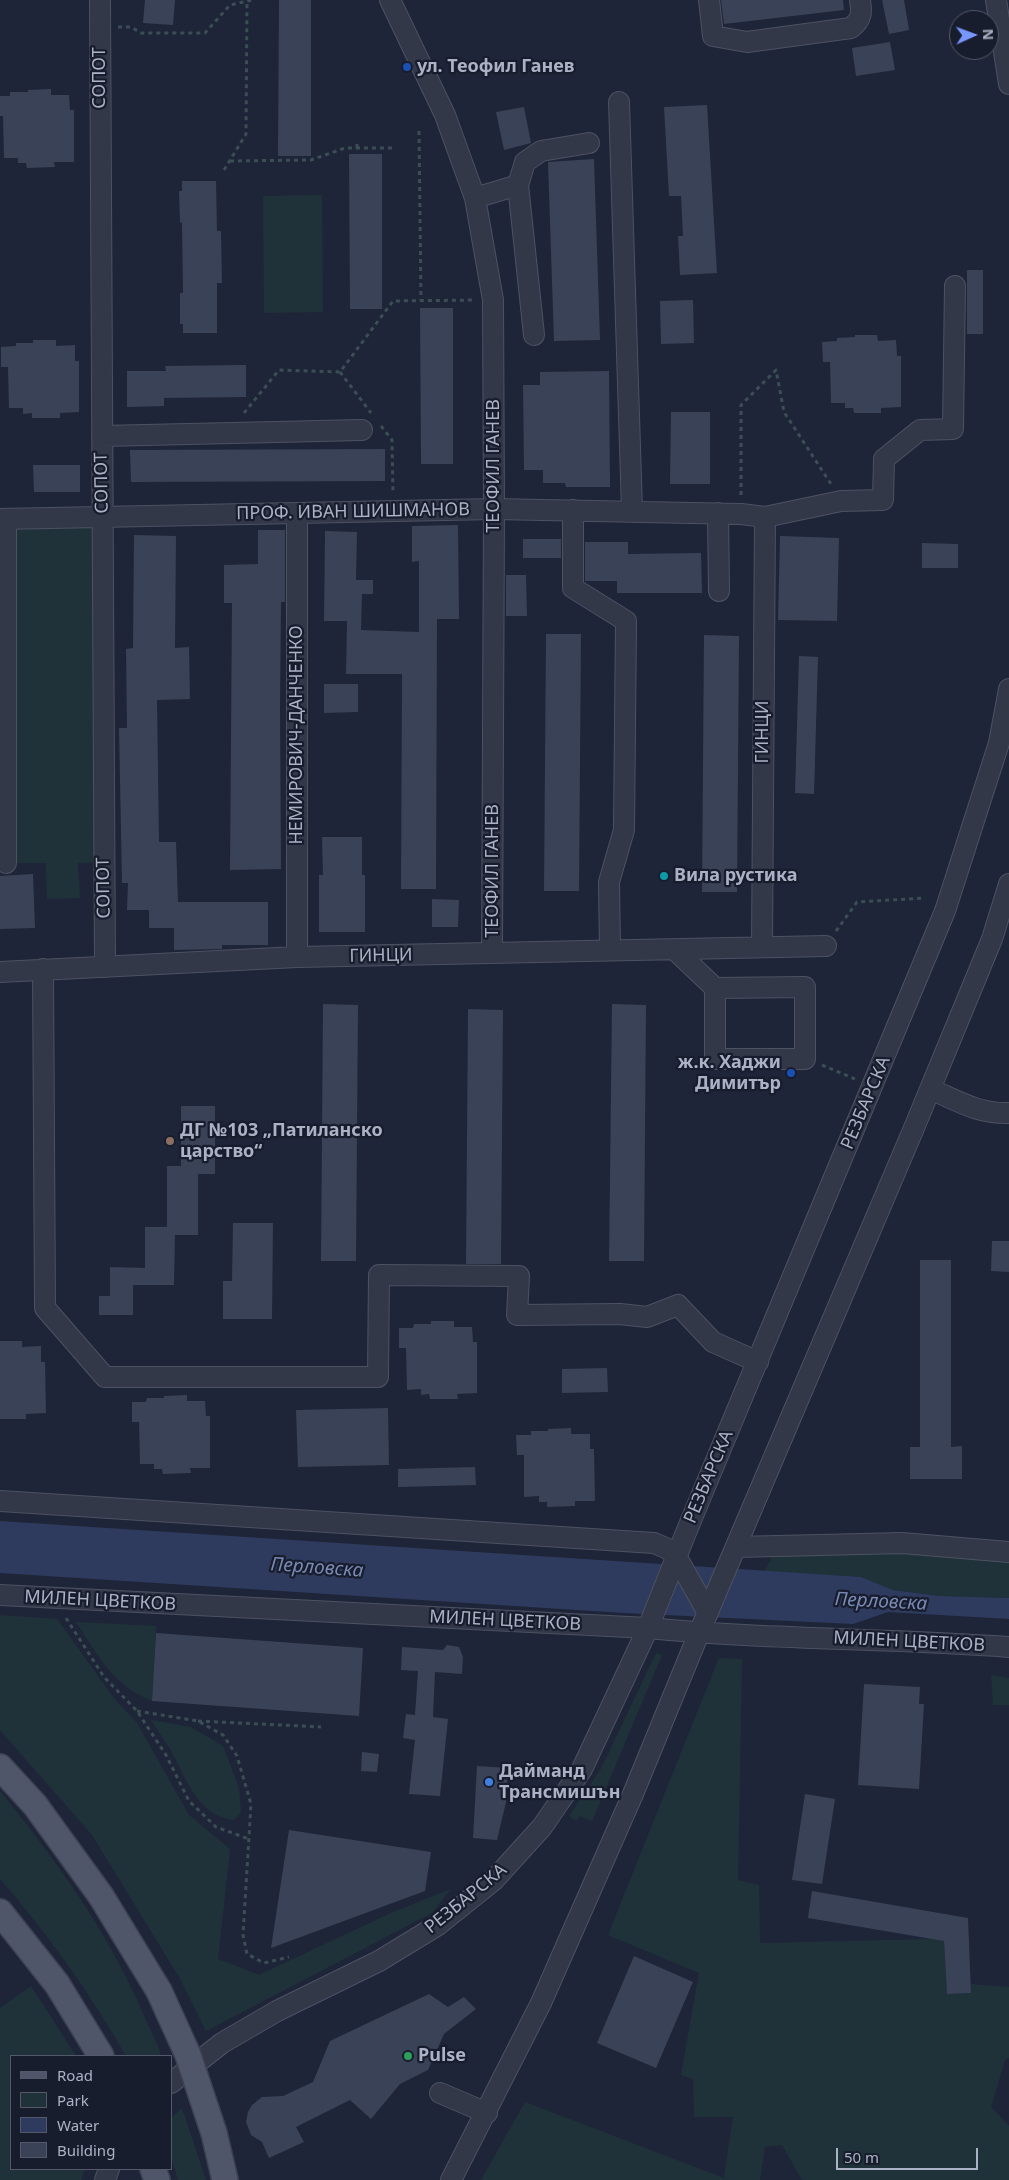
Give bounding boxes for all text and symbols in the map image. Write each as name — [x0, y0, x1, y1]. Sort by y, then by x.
north arrow — [949, 10, 999, 60]
text: N — [979, 28, 998, 41]
street label: СОПОТ — [89, 47, 111, 109]
place label: ул. Теофил Ганев — [417, 56, 574, 78]
marker: ул. Теофил Ганев — [401, 61, 413, 73]
street label: ТЕОФИЛ ГАНЕВ — [483, 399, 505, 533]
street label: СОПОТ — [91, 452, 113, 514]
street label: ПРОФ. ИВАН ШИШМАНОВ — [236, 499, 470, 525]
street label: НЕМИРОВИЧ-ДАНЧЕНКО — [286, 625, 308, 845]
street label: ГИНЦИ — [752, 700, 774, 764]
street label: ТЕОФИЛ ГАНЕВ — [482, 804, 504, 938]
street label: СОПОТ — [93, 857, 115, 919]
place label: Вила рустика — [674, 865, 797, 887]
marker: Вила рустика — [658, 870, 670, 882]
street label: ГИНЦИ — [349, 945, 413, 967]
place label: ж.к. Хаджи Димитър — [678, 1052, 781, 1094]
street label: РЕЗБАРСКА — [837, 1053, 895, 1153]
marker: ж.к. Хаджи Димитър — [785, 1067, 797, 1079]
place label: ДГ №103 „Патиланско царство“ — [180, 1120, 383, 1162]
marker: ДГ №103 „Патиланско царство“ — [164, 1135, 176, 1147]
street label: РЕЗБАРСКА — [680, 1427, 738, 1527]
water label: Перловска — [270, 1553, 364, 1583]
street label: МИЛЕН ЦВЕТКОВ — [24, 1586, 176, 1616]
water label: Перловска — [834, 1588, 928, 1616]
street label: МИЛЕН ЦВЕТКОВ — [429, 1606, 581, 1636]
street label: МИЛЕН ЦВЕТКОВ — [833, 1627, 985, 1657]
place label: Дайманд Трансмишън — [499, 1761, 620, 1804]
marker: Дайманд Трансмишън — [483, 1776, 495, 1788]
street label: РЕЗБАРСКА — [421, 1859, 511, 1939]
place label: Pulse — [418, 2045, 466, 2067]
marker: Pulse — [402, 2050, 414, 2062]
legend — [10, 2055, 172, 2170]
text: Road — [57, 2065, 93, 2085]
text: Park — [57, 2090, 89, 2110]
text: Water — [57, 2115, 99, 2135]
scale bar — [839, 2138, 982, 2170]
text: Building — [57, 2140, 115, 2160]
text: 50 m — [844, 2147, 879, 2167]

